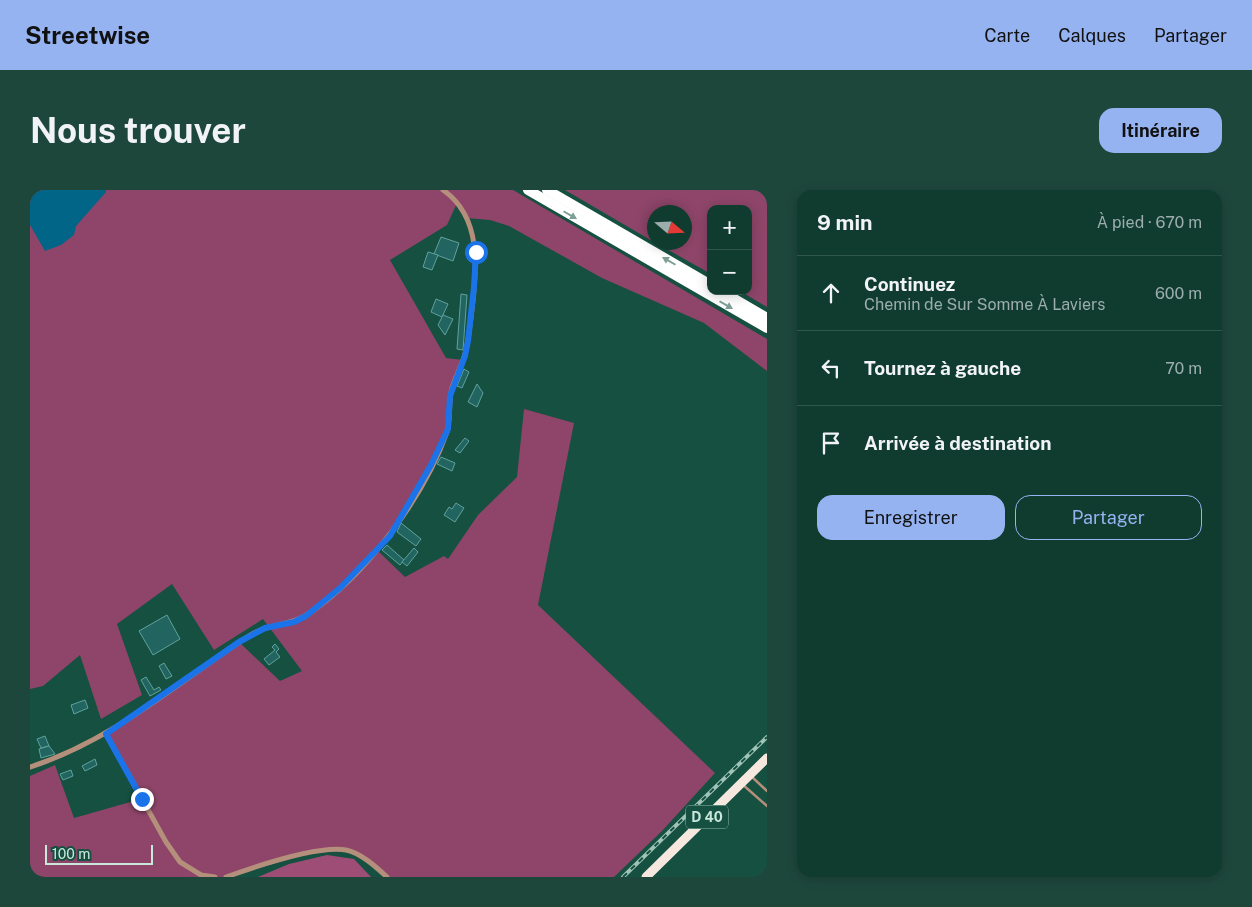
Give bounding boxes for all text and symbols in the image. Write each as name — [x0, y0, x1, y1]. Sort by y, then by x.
text: Streetwise — [25, 21, 150, 49]
text: Carte — [984, 25, 1030, 46]
text: Calques — [1058, 25, 1126, 46]
text: Partager — [1154, 25, 1227, 46]
button: Itinéraire — [1099, 108, 1222, 153]
text: Nous trouver — [30, 110, 246, 151]
north arrow — [647, 205, 692, 250]
map controls — [707, 205, 752, 295]
button: + — [707, 205, 752, 250]
one-way arrow — [564, 210, 577, 219]
text: 9 min — [817, 210, 873, 235]
text: À pied · 670 m — [1097, 213, 1202, 232]
route start — [465, 241, 488, 264]
button: − — [707, 250, 752, 295]
one-way arrow — [661, 257, 676, 265]
text: Continuez — [864, 273, 955, 295]
icon: ahead — [817, 279, 845, 307]
text: 600 m — [1155, 284, 1202, 303]
text: Chemin de Sur Somme À Laviers — [864, 295, 1105, 314]
one-way arrow — [719, 301, 734, 309]
icon: left — [817, 354, 845, 382]
text: Tournez à gauche — [864, 357, 1021, 379]
text: 70 m — [1165, 359, 1202, 378]
icon: arrive — [817, 429, 845, 457]
text: Arrivée à destination — [864, 432, 1052, 454]
button: Enregistrer — [817, 495, 1005, 540]
button: Partager — [1015, 495, 1202, 540]
route end — [131, 788, 154, 811]
road number: D 40 — [686, 806, 728, 828]
scale bar — [45, 842, 152, 865]
text: 100 m — [52, 846, 90, 862]

